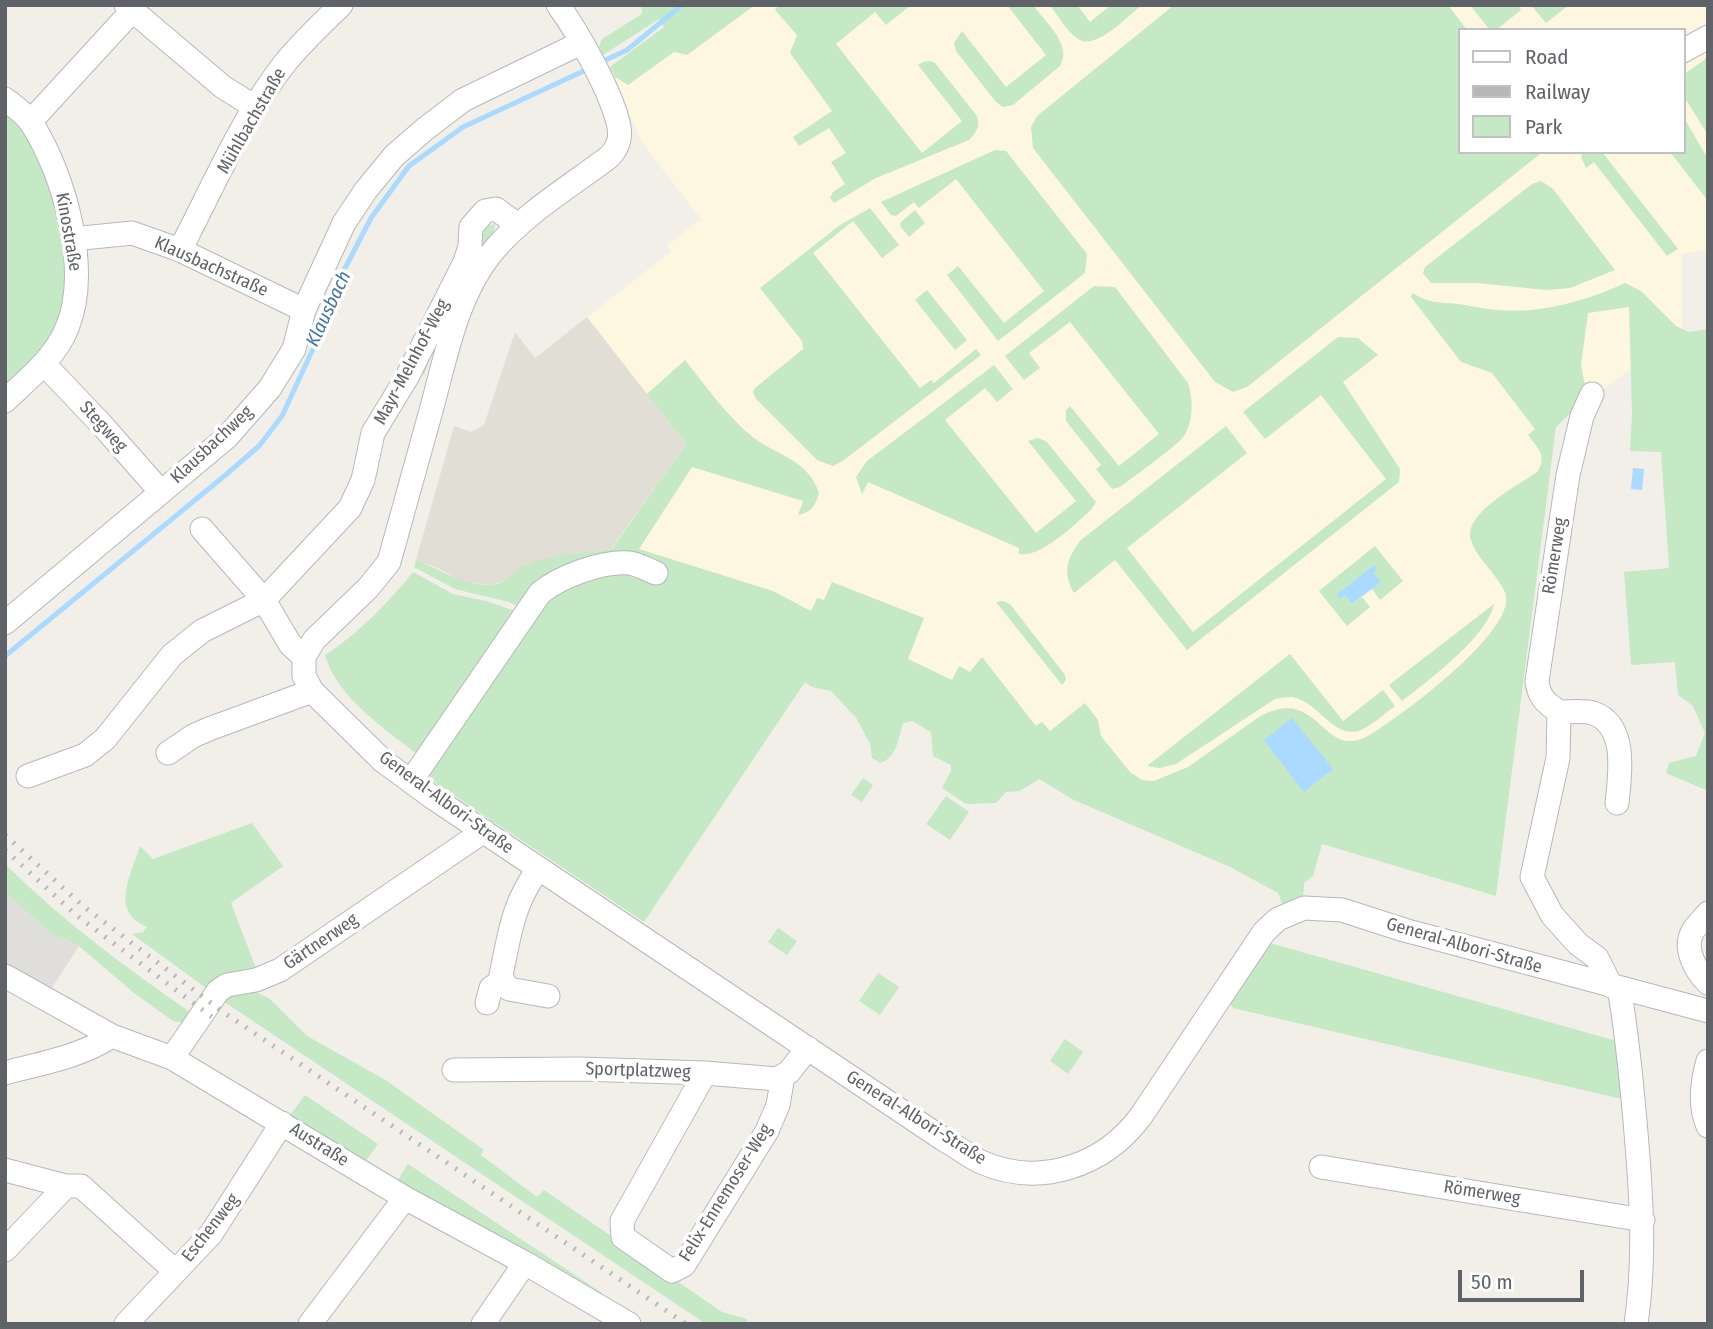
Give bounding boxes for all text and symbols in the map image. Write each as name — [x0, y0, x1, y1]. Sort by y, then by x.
legend — [1458, 28, 1685, 154]
text: Road — [1525, 44, 1569, 70]
street label: Mühlbachstraße — [213, 64, 291, 178]
text: Railway — [1525, 79, 1590, 105]
text: Park — [1525, 114, 1562, 140]
street label: Kinostraße — [50, 191, 86, 273]
street label: Klausbachstraße — [151, 232, 271, 302]
water label: Klausbach — [302, 268, 356, 350]
street label: Mayr-Melnhof-Weg — [370, 296, 454, 428]
street label: Stegweg — [75, 397, 131, 457]
street label: Klausbachweg — [166, 401, 258, 489]
street label: Römerweg — [1538, 516, 1572, 596]
street label: General-Albori-Straße — [375, 747, 517, 859]
street label: Gärtnerweg — [280, 909, 362, 975]
street label: General-Albori-Straße — [1384, 913, 1544, 979]
street label: Sportplatzweg — [585, 1058, 691, 1084]
street label: General-Albori-Straße — [842, 1066, 990, 1170]
street label: Austraße — [285, 1118, 353, 1172]
street label: Felix-Ennemoser-Weg — [675, 1120, 777, 1266]
street label: Römerweg — [1442, 1176, 1522, 1210]
street label: Eschenweg — [178, 1190, 244, 1266]
scale bar — [1461, 1256, 1587, 1300]
text: 50 m — [1471, 1269, 1513, 1295]

